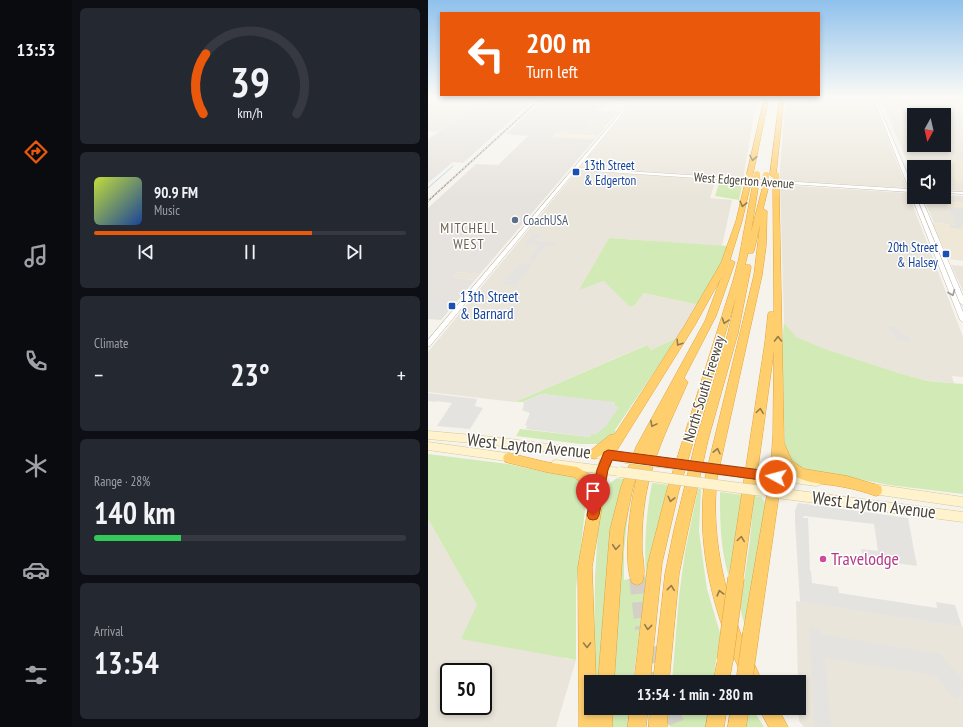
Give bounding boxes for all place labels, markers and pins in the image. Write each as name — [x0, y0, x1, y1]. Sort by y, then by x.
place label: 13th Street & Edgerton — [584, 157, 636, 189]
marker: 13th Street & Edgerton — [571, 167, 581, 177]
place label: CoachUSA — [523, 212, 569, 229]
marker: CoachUSA — [510, 215, 520, 225]
place label: 20th Street & Halsey — [887, 239, 938, 271]
marker: 20th Street & Halsey — [941, 249, 951, 259]
place label: 13th Street & Barnard — [460, 287, 518, 323]
marker: 13th Street & Barnard — [447, 301, 457, 311]
pin — [576, 474, 610, 515]
place label: Travelodge — [831, 547, 899, 570]
marker: Travelodge — [818, 554, 828, 564]

